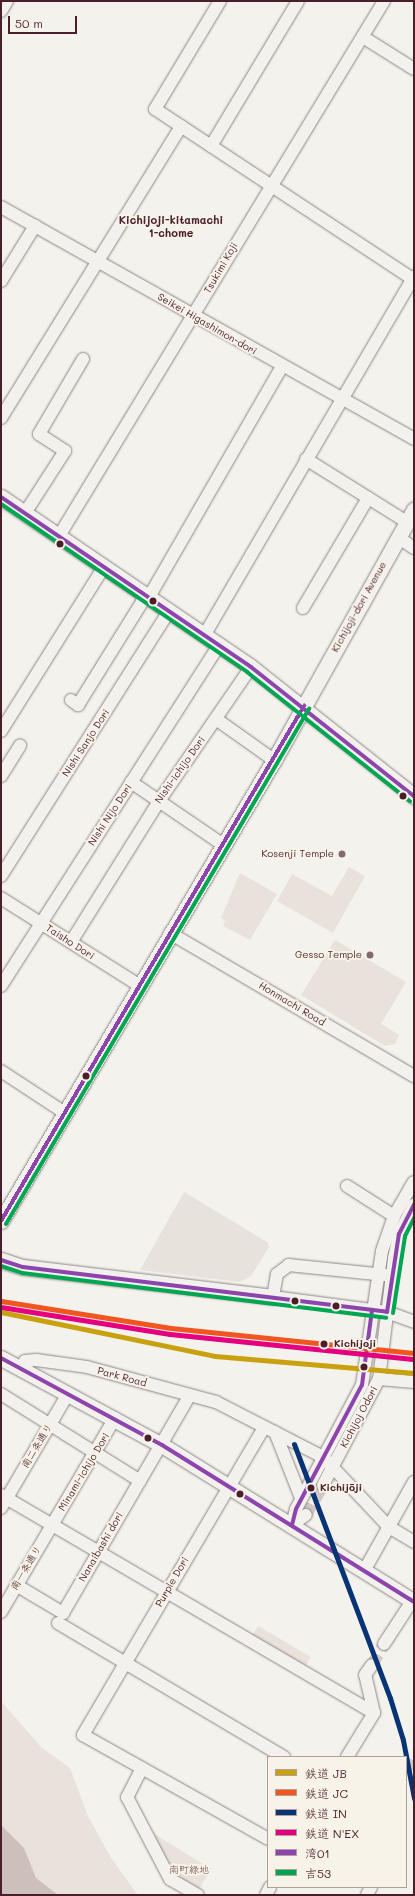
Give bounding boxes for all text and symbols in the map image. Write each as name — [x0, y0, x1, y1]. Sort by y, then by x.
scale bar — [10, 8, 79, 34]
text: 50 m — [15, 15, 43, 31]
district label: Kichijoji-kitamachi 1-chome — [119, 214, 223, 240]
street label: Tsukimi Koji — [202, 240, 240, 296]
street label: Seikei Higashimon-dori — [155, 291, 259, 357]
unlabelled marker — [55, 539, 65, 549]
street label: Kichijoji-dori Avenue — [329, 560, 389, 654]
unlabelled marker — [148, 596, 158, 606]
street label: Nishi Sanjo Dori — [60, 707, 112, 779]
street label: Nishi-ichijo Dori — [152, 734, 208, 806]
street label: Nishi Nijo Dori — [86, 782, 134, 848]
unlabelled marker — [398, 791, 408, 801]
place label: Kosenji Temple — [261, 848, 334, 860]
marker: Kosenji Temple — [337, 849, 347, 859]
street label: Taisho Dori — [44, 922, 96, 962]
place label: Gesso Temple — [295, 949, 362, 961]
marker: Gesso Temple — [365, 950, 375, 960]
street label: Honmachi Road — [257, 979, 327, 1029]
unlabelled marker — [81, 1071, 91, 1081]
unlabelled marker — [290, 1296, 300, 1306]
unlabelled marker — [331, 1301, 341, 1311]
marker: Kichijoji — [317, 1337, 331, 1351]
place label: Kichijoji — [334, 1338, 376, 1350]
unlabelled marker — [359, 1362, 369, 1372]
street label: Park Road — [96, 1365, 148, 1389]
street label: Kichijoj Odori — [338, 1384, 380, 1450]
street label: 南二条通り — [19, 1421, 55, 1471]
street label: Minami-ichijo Dori — [56, 1431, 112, 1513]
unlabelled marker — [143, 1433, 153, 1443]
marker: Kichijōji — [304, 1481, 318, 1495]
place label: Kichijōji — [320, 1482, 362, 1494]
unlabelled marker — [235, 1489, 245, 1499]
street label: Nanaibashi dori — [76, 1510, 126, 1584]
street label: 南一条通り — [8, 1543, 44, 1593]
street label: Purple Dori — [153, 1555, 191, 1609]
legend — [267, 1756, 407, 1888]
text: 鉄道 JB — [305, 1765, 347, 1781]
text: 鉄道 JC — [305, 1785, 348, 1801]
text: 鉄道 IN — [305, 1805, 347, 1821]
text: 鉄道 N'EX — [305, 1825, 359, 1841]
text: 湾01 — [305, 1845, 330, 1861]
park label: 南町緑地 — [169, 1864, 209, 1876]
text: 吉53 — [305, 1865, 331, 1881]

